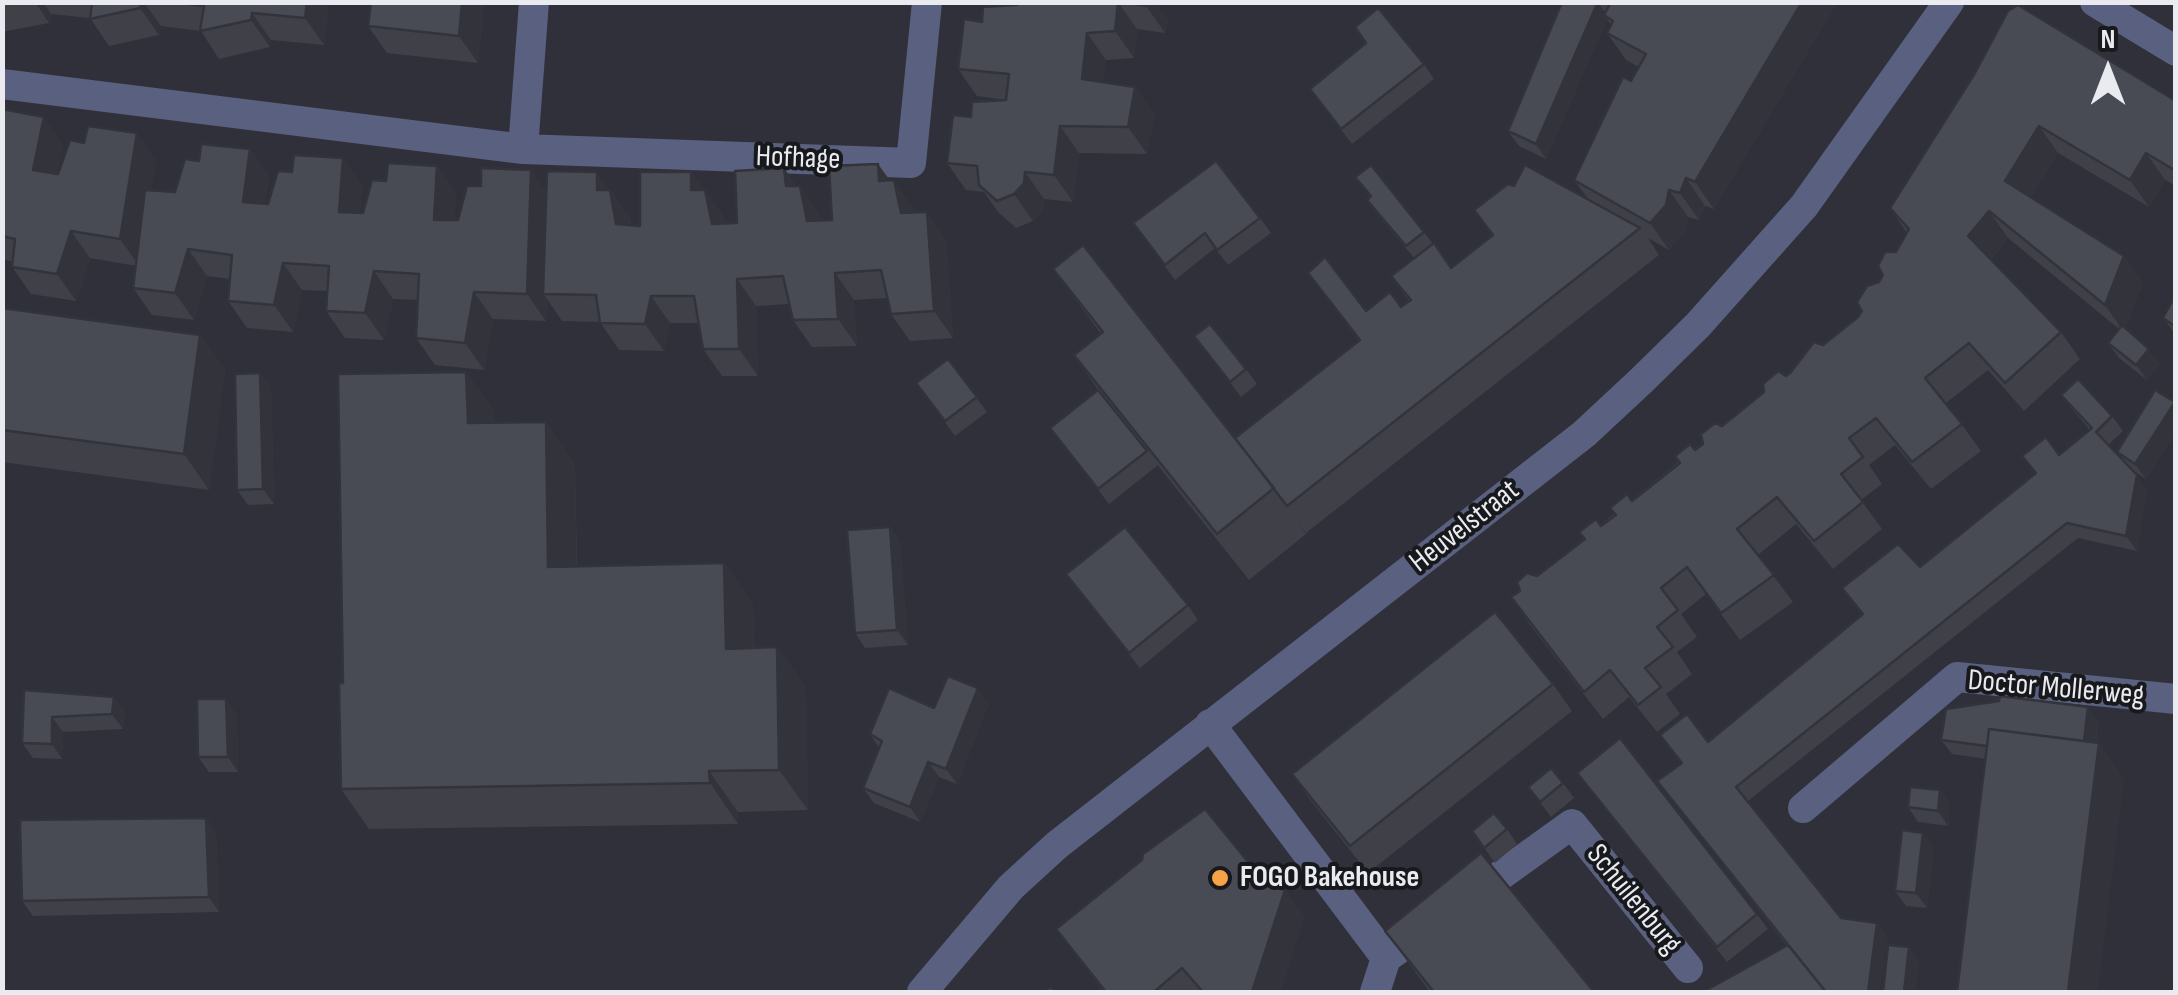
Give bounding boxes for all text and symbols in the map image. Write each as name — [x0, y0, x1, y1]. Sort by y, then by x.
north arrow — [2058, 20, 2158, 120]
text: N — [2101, 23, 2115, 56]
street label: Hofhage — [755, 140, 841, 178]
street label: Heuvelstraat — [1403, 473, 1527, 581]
street label: Doctor Mollerweg — [1966, 663, 2146, 715]
street label: Schuilenburg — [1578, 838, 1688, 962]
place label: FOGO Bakehouse — [1240, 860, 1419, 896]
marker: FOGO Bakehouse — [1209, 867, 1231, 889]

